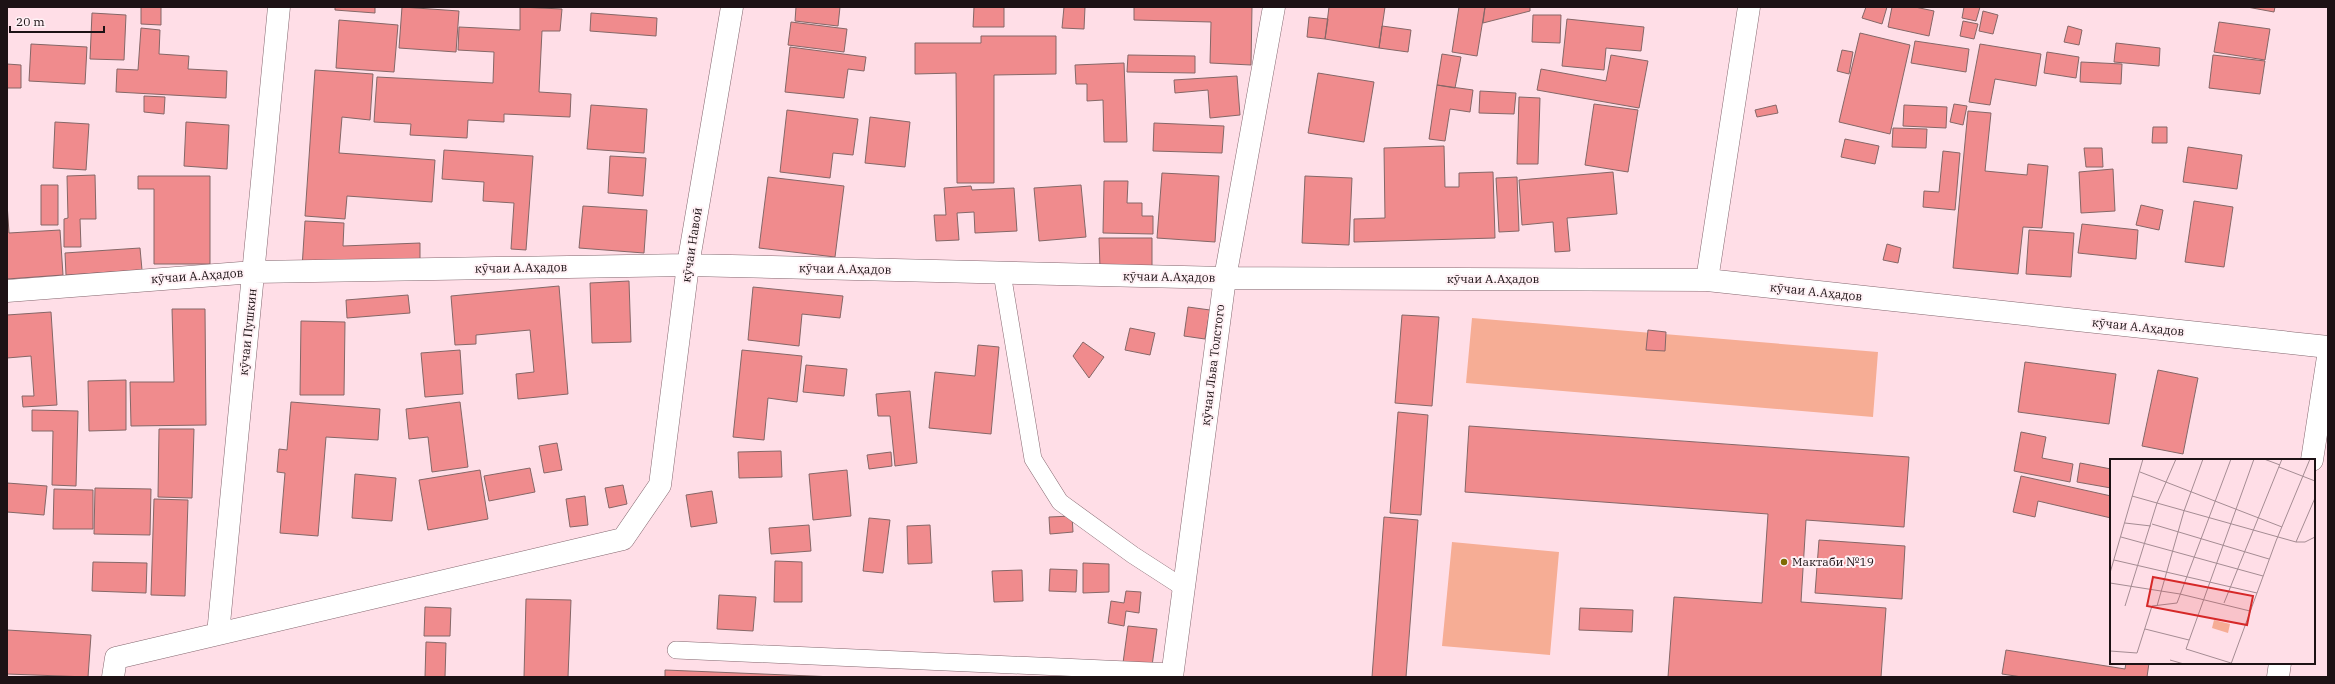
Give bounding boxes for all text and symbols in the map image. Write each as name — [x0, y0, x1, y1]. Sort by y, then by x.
scale bar — [10, 8, 104, 34]
text: 20 m — [16, 14, 45, 29]
street label: кӯчаи Навоӣ — [678, 206, 705, 284]
street label: кӯчаи А.Аҳадов — [475, 259, 568, 276]
street label: кӯчаи А.Аҳадов — [799, 260, 892, 277]
street label: кӯчаи А.Аҳадов — [150, 265, 244, 286]
street label: кӯчаи А.Аҳадов — [1123, 268, 1216, 285]
street label: кӯчаи А.Аҳадов — [1447, 271, 1540, 286]
street label: кӯчаи А.Аҳадов — [1769, 279, 1863, 304]
street label: кӯчаи Пушкин — [235, 288, 260, 376]
street label: кӯчаи Льва Толстого — [1198, 303, 1227, 426]
street label: кӯчаи А.Аҳадов — [2091, 314, 2185, 339]
inset map — [2110, 459, 2315, 664]
place label: Мактаби №19 — [1792, 554, 1874, 569]
marker: Мактаби №19 — [1779, 557, 1789, 567]

